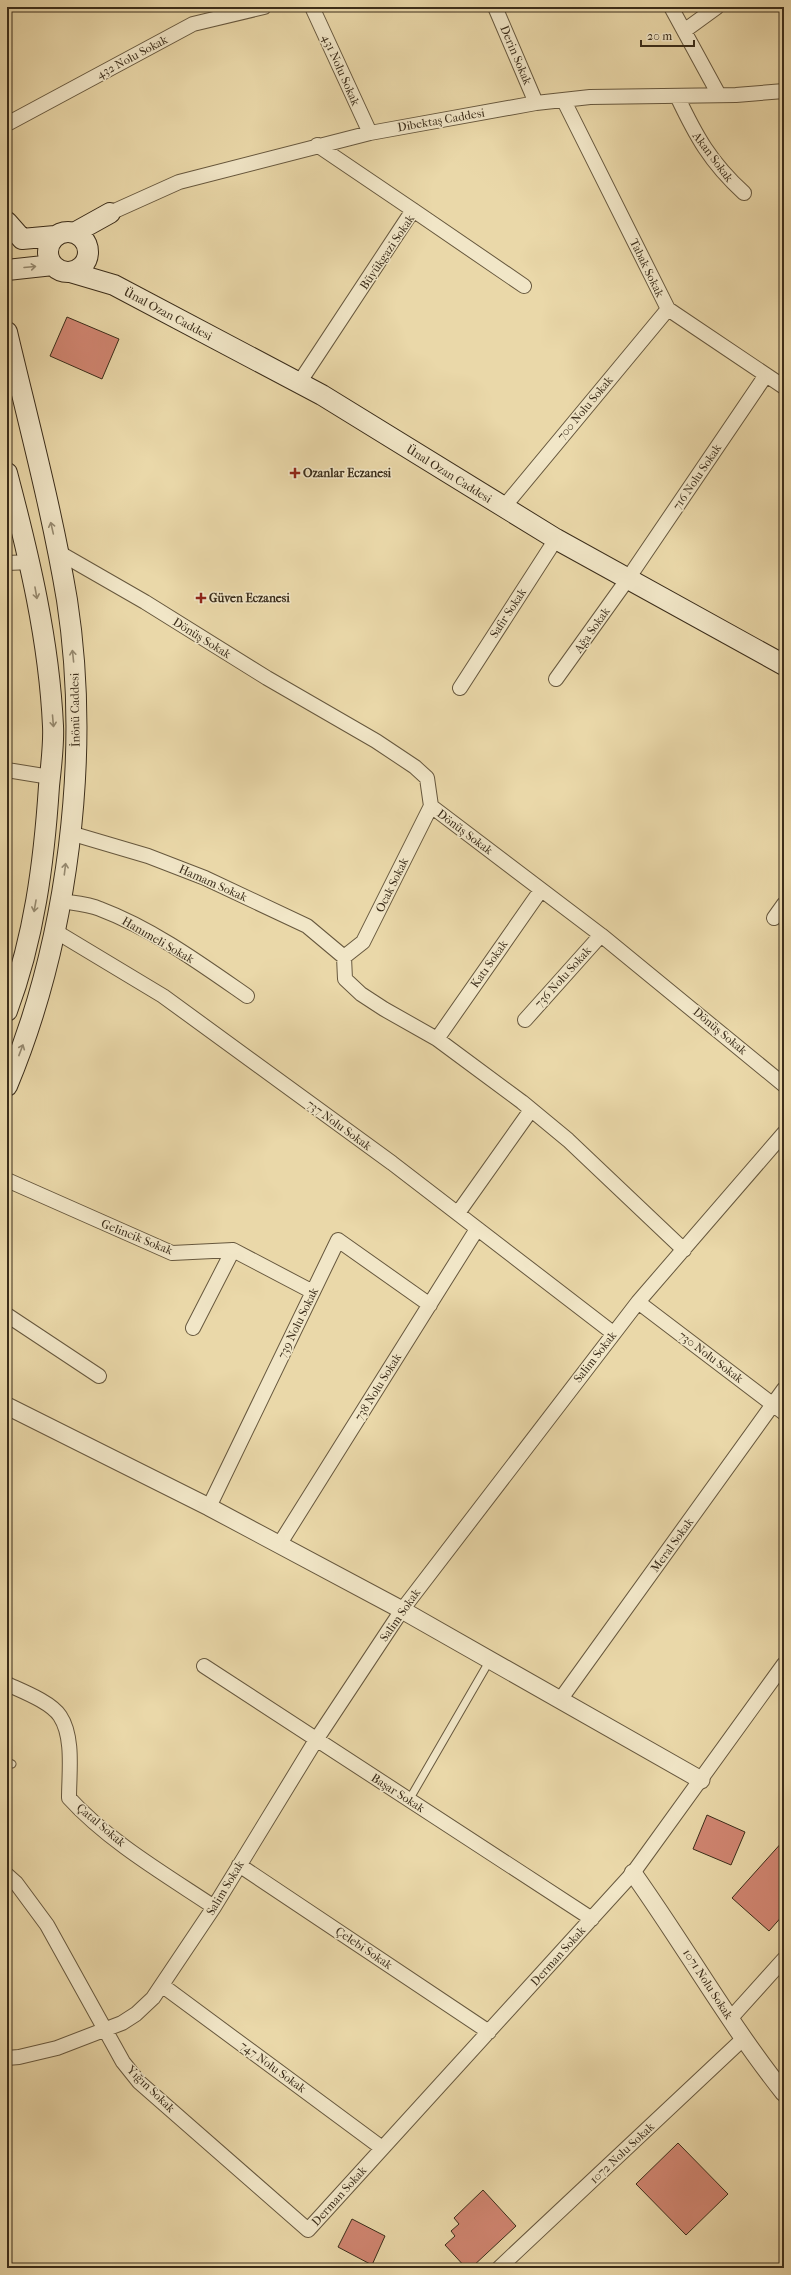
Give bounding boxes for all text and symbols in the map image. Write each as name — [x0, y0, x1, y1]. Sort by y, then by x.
scale bar — [641, 22, 694, 48]
street label: Derin Sokak — [497, 23, 535, 88]
text: 20 m — [647, 29, 672, 43]
street label: 432 Nolu Sokak — [94, 32, 171, 82]
street label: 431 Nolu Sokak — [319, 32, 363, 108]
street label: Dibektaş Caddesi — [396, 105, 486, 136]
street label: Akan Sokak — [689, 128, 737, 185]
street label: Büyükgazi Sokak — [357, 211, 418, 292]
street label: Tabak Sokak — [627, 236, 668, 300]
one-way arrow — [23, 263, 36, 270]
street label: Ünal Ozan Caddesi — [121, 284, 216, 343]
street label: 700 Nolu Sokak — [554, 373, 616, 443]
street label: Ünal Ozan Caddesi — [404, 441, 495, 506]
street label: 716 Nolu Sokak — [670, 441, 725, 513]
place label: Ozanlar Eczanesi — [303, 466, 392, 480]
marker: Ozanlar Eczanesi — [290, 468, 300, 478]
one-way arrow — [48, 522, 56, 535]
street label: Safir Sokak — [487, 585, 530, 640]
one-way arrow — [32, 586, 40, 599]
place label: Güven Eczanesi — [209, 591, 290, 605]
marker: Güven Eczanesi — [196, 593, 206, 603]
street label: Ağa Sokak — [571, 604, 613, 656]
street label: Dönüş Sokak — [170, 615, 234, 663]
one-way arrow — [69, 650, 77, 663]
street label: İnönü Caddesi — [66, 672, 83, 747]
one-way arrow — [49, 715, 56, 728]
street label: Dönüş Sokak — [434, 807, 496, 859]
street label: Ocak Sokak — [373, 855, 412, 915]
street label: Hamam Sokak — [177, 862, 250, 905]
one-way arrow — [61, 863, 69, 876]
one-way arrow — [31, 899, 39, 912]
street label: Hanımeli Sokak — [119, 914, 197, 967]
street label: Katı Sokak — [468, 937, 511, 990]
street label: 736 Nolu Sokak — [532, 943, 595, 1010]
street label: Dönüş Sokak — [690, 1004, 750, 1059]
one-way arrow — [18, 1044, 26, 1056]
street label: 737 Nolu Sokak — [304, 1097, 375, 1154]
street label: Gelincik Sokak — [99, 1216, 176, 1258]
street label: 739 Nolu Sokak — [275, 1285, 322, 1361]
street label: Salim Sokak — [571, 1328, 620, 1385]
street label: 730 Nolu Sokak — [676, 1328, 747, 1386]
street label: 738 Nolu Sokak — [352, 1350, 405, 1423]
street label: Meral Sokak — [648, 1515, 697, 1575]
street label: Salim Sokak — [377, 1585, 424, 1644]
street label: Başar Sokak — [368, 1770, 428, 1817]
street label: Çatal Sokak — [74, 1801, 129, 1850]
street label: Salim Sokak — [203, 1857, 247, 1918]
street label: Derman Sokak — [528, 1923, 589, 1989]
street label: Çelebi Sokak — [333, 1924, 396, 1973]
street label: 1071 Nolu Sokak — [680, 1946, 736, 2022]
street label: 747 Nolu Sokak — [237, 2038, 309, 2096]
street label: Yığın Sokak — [123, 2062, 178, 2116]
street label: 1072 Nolu Sokak — [587, 2119, 658, 2186]
street label: Derman Sokak — [309, 2163, 370, 2229]

